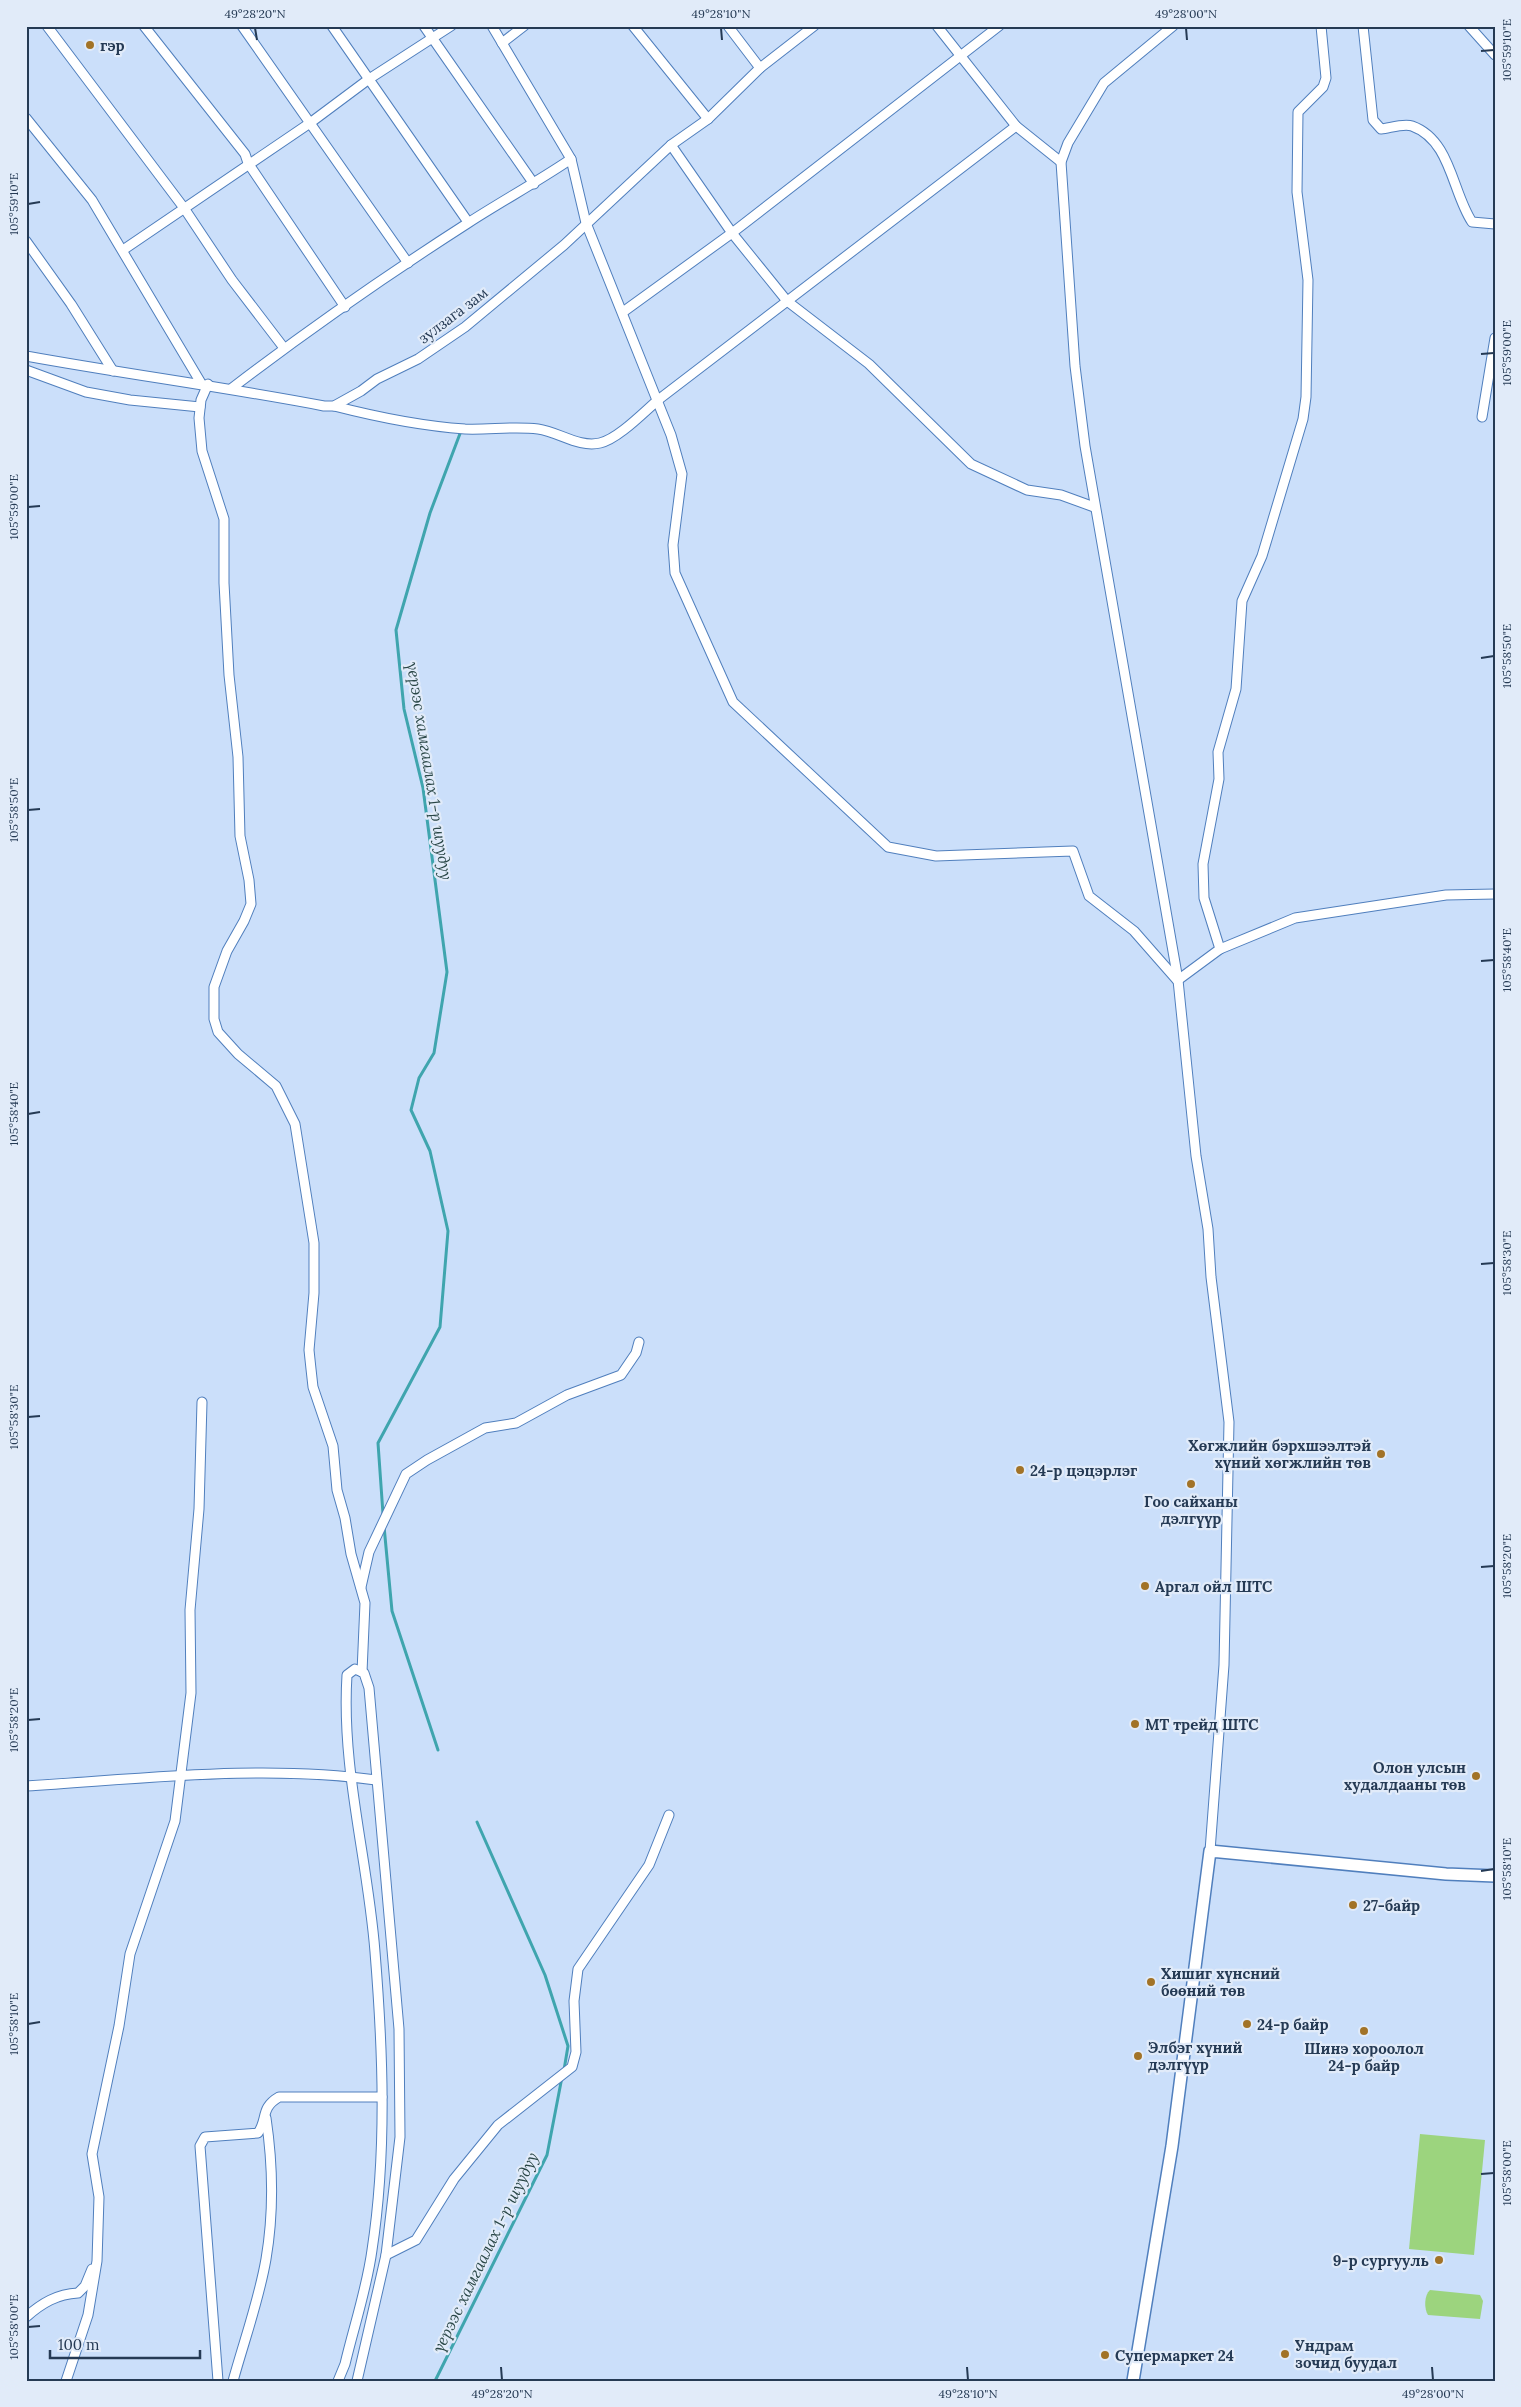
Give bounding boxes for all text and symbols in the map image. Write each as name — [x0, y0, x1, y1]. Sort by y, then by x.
text: 49°28'20"N — [224, 6, 286, 21]
text: 49°28'10"N — [691, 6, 751, 21]
text: 49°28'00"N — [1155, 6, 1217, 21]
text: 105°59'10"E — [1499, 19, 1514, 81]
place label: гэр — [100, 36, 125, 55]
marker: гэр — [84, 39, 96, 51]
text: 105°59'10"E — [6, 173, 21, 235]
street label: зулзага зам — [414, 283, 492, 347]
text: 105°59'00"E — [1499, 320, 1514, 386]
text: 105°59'00"E — [6, 474, 21, 540]
text: 105°58'50"E — [1499, 624, 1514, 688]
water label: үерээс хамгаалах 1-р шуудуу — [403, 660, 457, 881]
text: 105°58'50"E — [6, 778, 21, 842]
text: 105°58'40"E — [1499, 928, 1514, 992]
text: 105°58'40"E — [6, 1082, 21, 1146]
text: 105°58'30"E — [1499, 1231, 1514, 1295]
text: 105°58'30"E — [6, 1385, 21, 1449]
place label: Хөгжлийн бэрхшээлтэй хүний хөгжлийн төв — [1188, 1436, 1371, 1472]
marker: Хөгжлийн бэрхшээлтэй хүний хөгжлийн төв — [1375, 1448, 1387, 1460]
place label: 24-р цэцэрлэг — [1030, 1461, 1137, 1480]
marker: 24-р цэцэрлэг — [1014, 1464, 1026, 1476]
marker: Гоо сайханы дэлгүүр — [1185, 1478, 1197, 1490]
place label: Гоо сайханы дэлгүүр — [1144, 1492, 1238, 1528]
text: 105°58'20"E — [1499, 1534, 1514, 1598]
place label: Аргал ойл ШТС — [1155, 1577, 1273, 1596]
marker: Аргал ойл ШТС — [1139, 1580, 1151, 1592]
text: 105°58'20"E — [6, 1688, 21, 1752]
place label: МТ трейд ШТС — [1145, 1715, 1259, 1734]
marker: МТ трейд ШТС — [1129, 1718, 1141, 1730]
place label: Олон улсын худалдааны төв — [1344, 1758, 1466, 1794]
marker: Олон улсын худалдааны төв — [1470, 1770, 1482, 1782]
text: 105°58'10"E — [1499, 1838, 1514, 1900]
place label: 27-байр — [1363, 1896, 1420, 1915]
marker: 27-байр — [1347, 1899, 1359, 1911]
place label: Хишиг хүнсний бөөний төв — [1161, 1964, 1280, 2000]
marker: Хишиг хүнсний бөөний төв — [1145, 1976, 1157, 1988]
text: 105°58'10"E — [6, 1993, 21, 2055]
place label: 24-р байр — [1257, 2015, 1328, 2034]
marker: 24-р байр — [1241, 2018, 1253, 2030]
marker: Шинэ хороолол 24-р байр — [1358, 2025, 1370, 2037]
place label: Элбэг хүний дэлгүүр — [1148, 2038, 1242, 2074]
place label: Шинэ хороолол 24-р байр — [1304, 2039, 1424, 2075]
marker: Элбэг хүний дэлгүүр — [1132, 2050, 1144, 2062]
text: 105°58'00"E — [1499, 2140, 1514, 2206]
water label: үерээс хамгаалах 1-р шуудуу — [427, 2149, 542, 2356]
place label: 9-р сургууль — [1333, 2251, 1429, 2270]
marker: 9-р сургууль — [1433, 2254, 1445, 2266]
text: 105°58'00"E — [6, 2294, 21, 2360]
scale bar — [50, 2327, 200, 2359]
text: 100 m — [58, 2335, 99, 2354]
place label: Ундрам зочид буудал — [1295, 2336, 1397, 2372]
place label: Супермаркет 24 — [1115, 2346, 1234, 2365]
marker: Ундрам зочид буудал — [1279, 2348, 1291, 2360]
marker: Супермаркет 24 — [1099, 2349, 1111, 2361]
text: 49°28'20"N — [471, 2386, 533, 2401]
text: 49°28'10"N — [938, 2386, 998, 2401]
text: 49°28'00"N — [1402, 2386, 1464, 2401]

